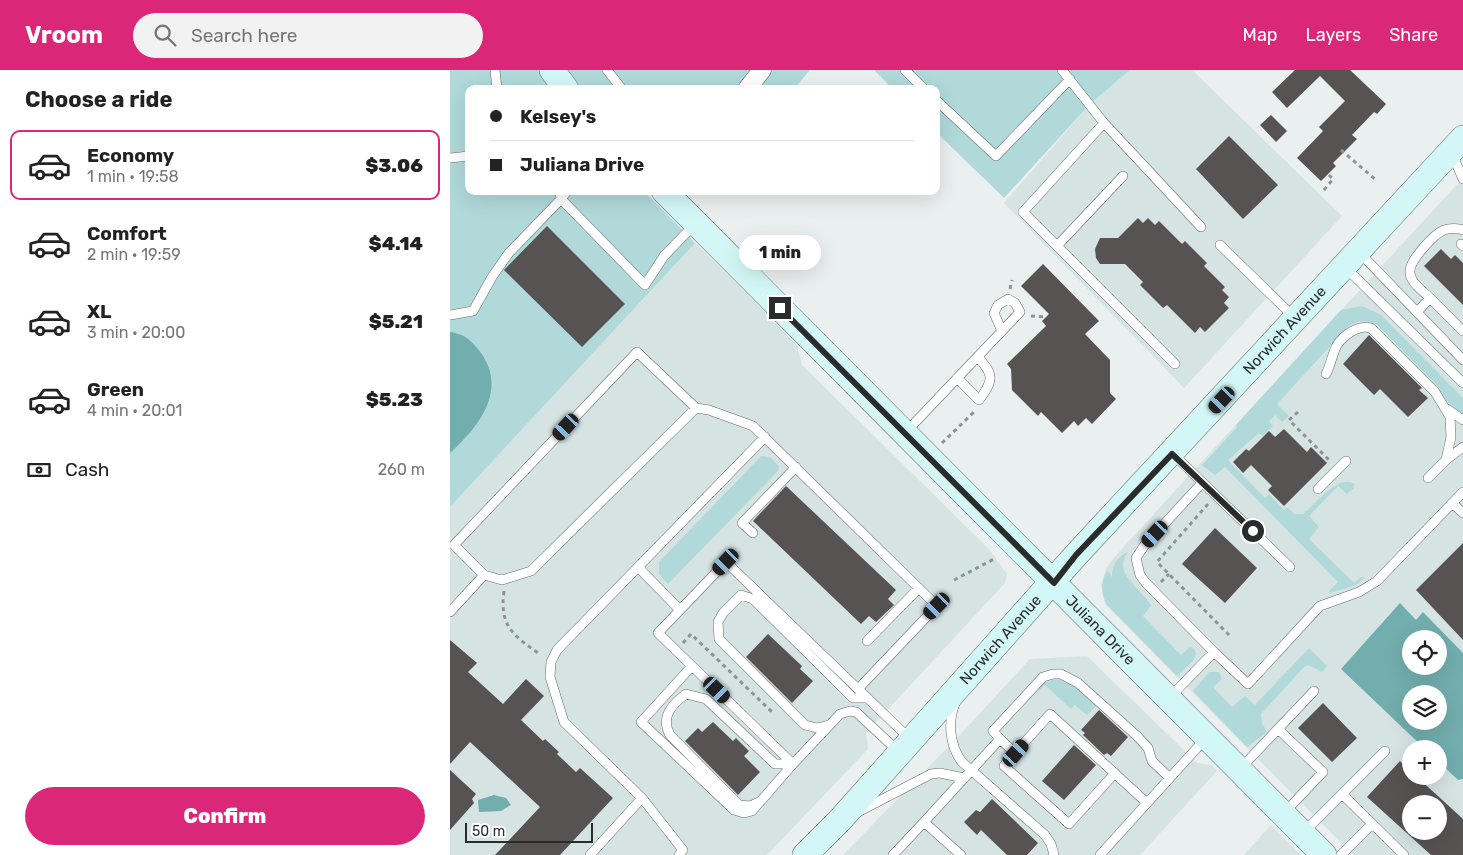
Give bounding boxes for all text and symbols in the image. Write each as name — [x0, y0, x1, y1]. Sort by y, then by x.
search box — [133, 13, 483, 58]
text: Vroom — [25, 21, 103, 49]
icon: search — [151, 21, 179, 49]
text: Search here — [191, 24, 297, 47]
text: Map — [1243, 24, 1278, 46]
text: Layers — [1306, 24, 1361, 46]
text: Share — [1389, 24, 1438, 46]
text: Choose a ride — [25, 86, 172, 113]
text: Kelsey's — [520, 105, 596, 128]
icon: car — [27, 143, 72, 188]
text: Economy — [87, 144, 174, 167]
text: Juliana Drive — [520, 153, 644, 176]
text: $3.06 — [365, 154, 423, 177]
text: 1 min · 19:58 — [87, 167, 179, 186]
icon: car — [27, 221, 72, 266]
text: Comfort — [87, 222, 167, 245]
text: $4.14 — [369, 232, 423, 255]
callout: 1 min — [739, 236, 821, 270]
text: 1 min — [759, 243, 801, 262]
text: 2 min · 19:59 — [87, 245, 181, 264]
street label: Norwich Avenue — [1239, 282, 1330, 378]
route end — [769, 297, 791, 319]
icon: car — [27, 299, 72, 344]
text: XL — [87, 300, 111, 323]
text: $5.21 — [369, 310, 423, 333]
text: 3 min · 20:00 — [87, 323, 185, 342]
icon: car — [27, 377, 72, 422]
text: Green — [87, 378, 144, 401]
car — [1206, 384, 1237, 416]
text: $5.23 — [366, 388, 423, 411]
text: 4 min · 20:01 — [87, 401, 182, 420]
car — [550, 411, 581, 443]
icon: cash — [25, 456, 53, 484]
text: Cash — [65, 458, 109, 481]
text: 260 m — [378, 460, 425, 479]
car — [1139, 518, 1170, 550]
route start — [1242, 520, 1264, 542]
car — [710, 546, 741, 578]
car — [921, 590, 952, 622]
street label: Norwich Avenue — [956, 591, 1045, 688]
street label: Juliana Drive — [1062, 591, 1139, 669]
map controls — [1402, 630, 1447, 840]
button: locate — [1402, 630, 1447, 675]
car — [701, 674, 733, 706]
button: layers — [1402, 685, 1447, 730]
car — [1000, 737, 1031, 769]
button: + — [1402, 740, 1447, 785]
button: Confirm — [25, 787, 425, 845]
button: − — [1402, 795, 1447, 840]
scale bar — [465, 820, 592, 843]
text: 50 m — [472, 823, 505, 840]

